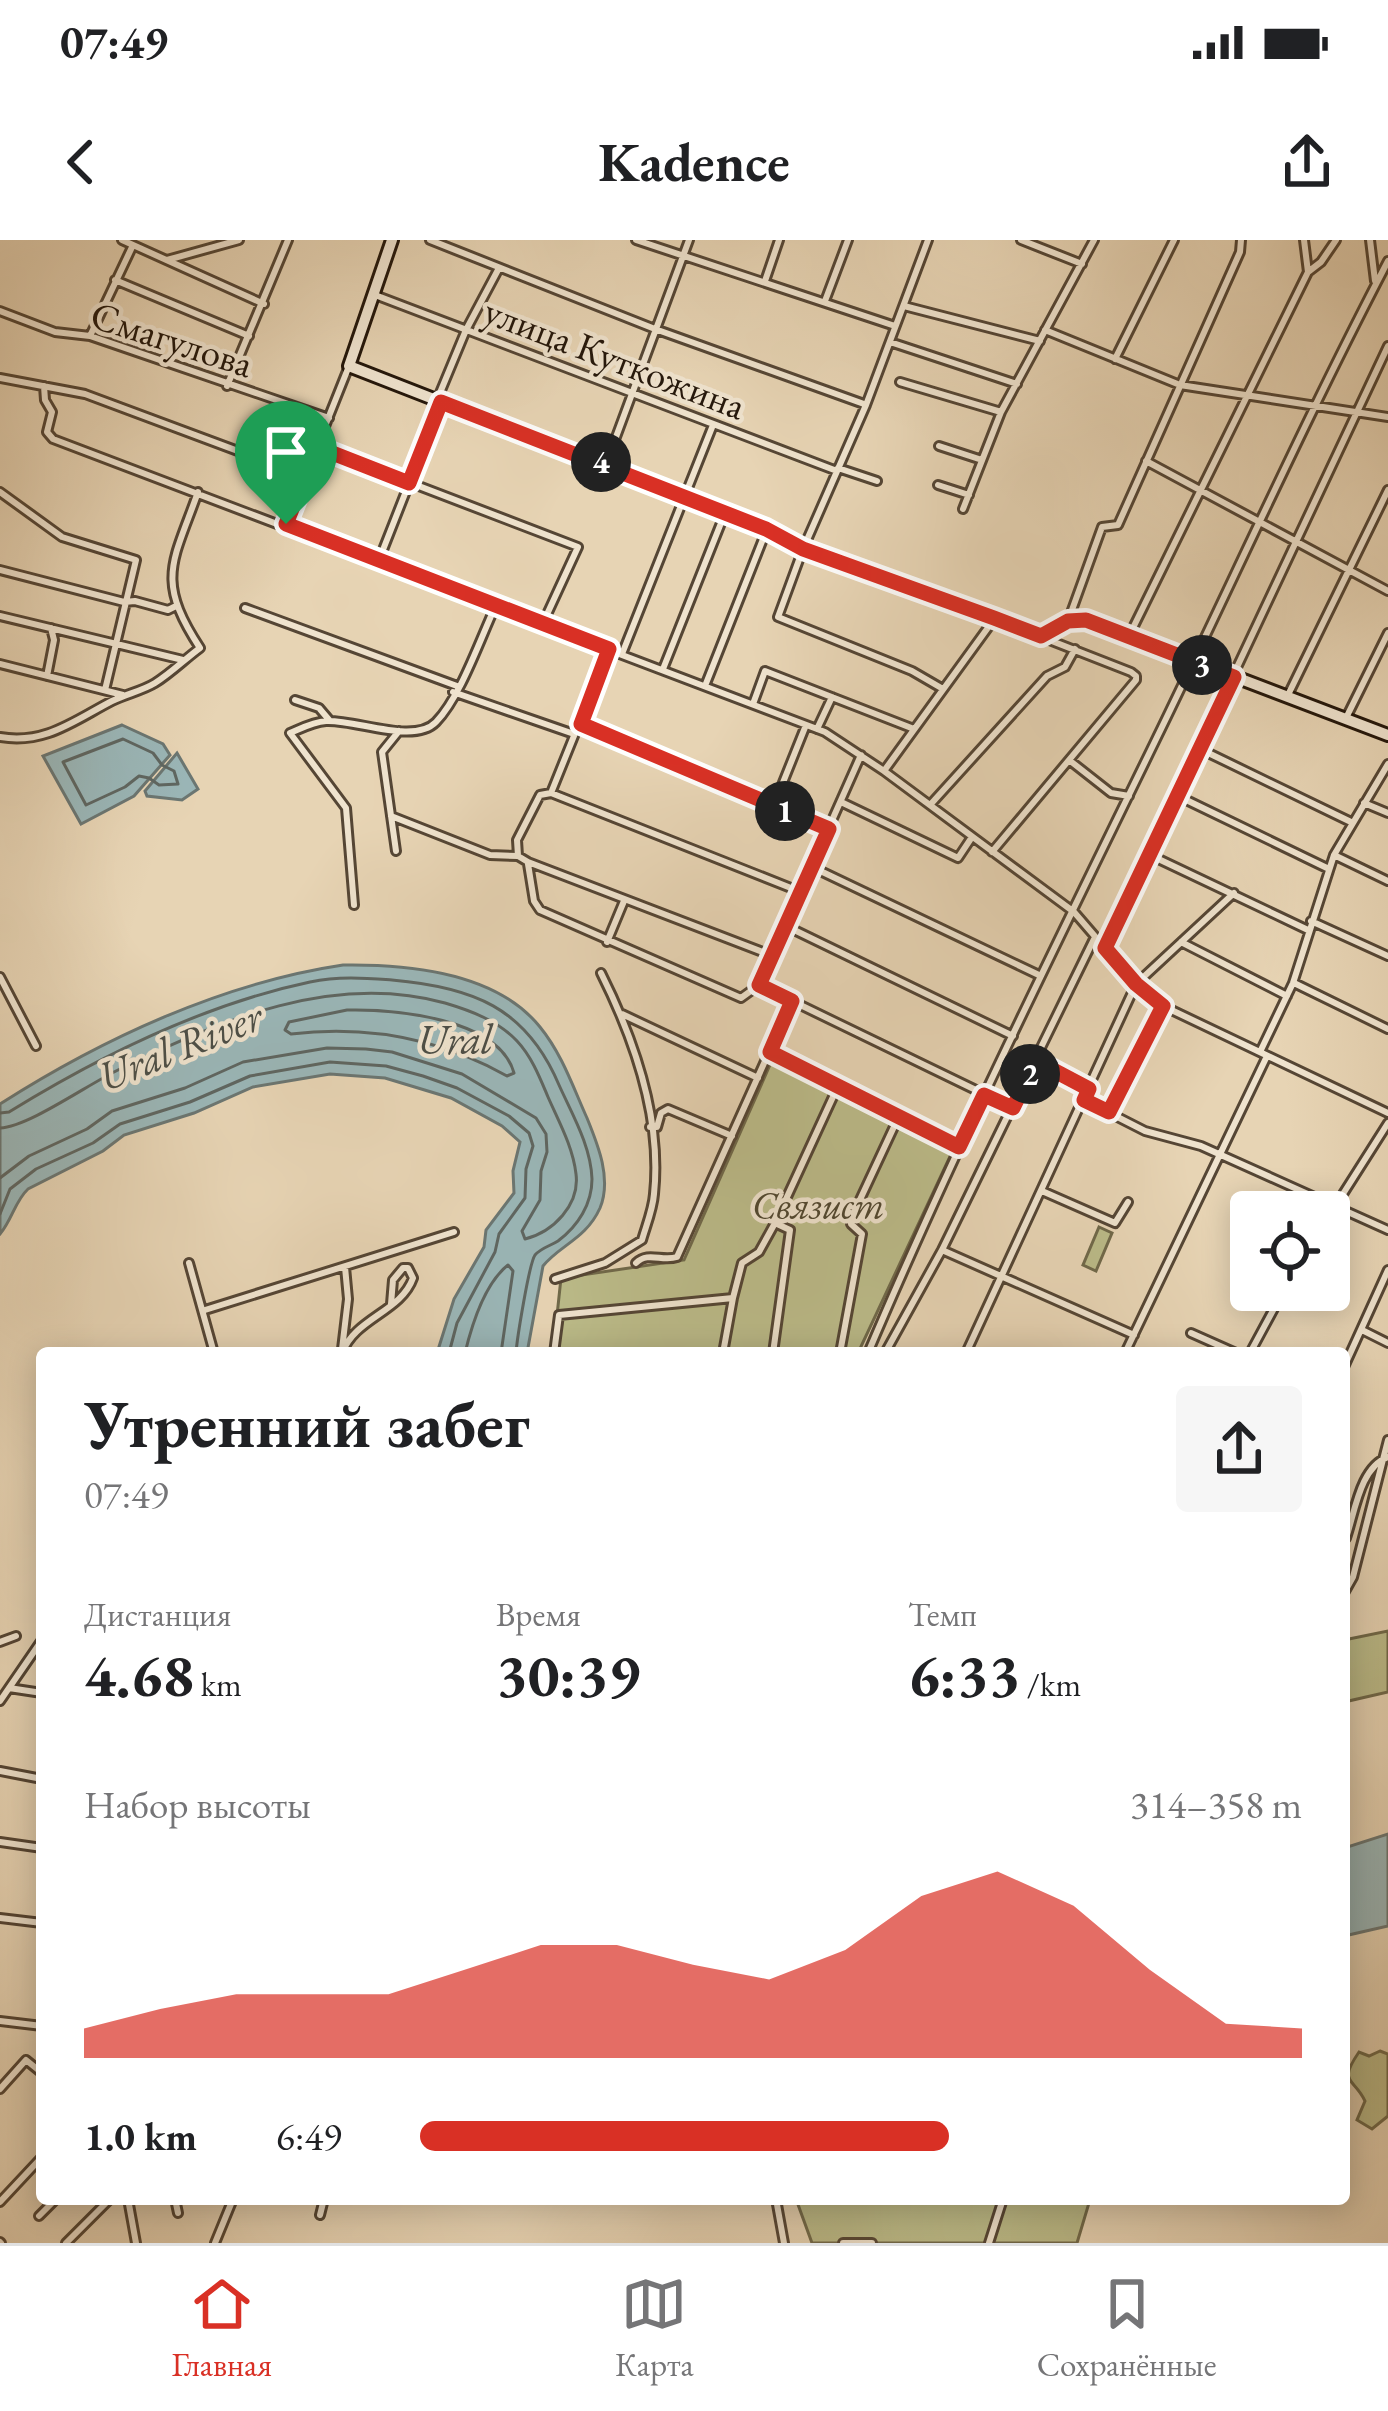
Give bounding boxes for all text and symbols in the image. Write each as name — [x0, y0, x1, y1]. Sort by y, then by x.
text: 07:49 — [60, 13, 168, 71]
text: Kadence — [598, 127, 790, 197]
icon: back — [48, 129, 114, 195]
icon: share — [1274, 129, 1340, 195]
street label: улица Куткожина — [477, 285, 753, 431]
street label: Смагулова — [84, 289, 260, 389]
pin — [235, 401, 337, 524]
icon: arrive — [253, 419, 319, 485]
pin: 4 — [571, 432, 631, 492]
text: 4 — [592, 440, 610, 483]
pin: 3 — [1172, 635, 1232, 695]
text: 3 — [1193, 643, 1211, 686]
pin: 1 — [755, 781, 815, 841]
text: 1 — [776, 789, 794, 832]
water label: Ural River — [90, 987, 272, 1104]
water label: Ural — [417, 1012, 494, 1067]
pin: 2 — [1000, 1044, 1060, 1104]
text: 2 — [1021, 1052, 1039, 1095]
park label: Связист — [752, 1179, 884, 1230]
map controls — [1230, 1191, 1350, 1311]
button: locate — [1230, 1191, 1350, 1311]
text: Утренний забег — [84, 1381, 530, 1467]
button: share — [1176, 1386, 1302, 1512]
text: 07:49 — [84, 1469, 169, 1520]
text: Дистанция — [84, 1593, 231, 1636]
text: Время — [496, 1593, 581, 1636]
text: Темп — [908, 1593, 977, 1636]
text: 4.68 — [84, 1636, 194, 1714]
text: 30:39 — [496, 1636, 640, 1714]
text: 6:33 — [908, 1636, 1020, 1714]
text: km — [194, 1663, 242, 1706]
text: /km — [1020, 1663, 1081, 1706]
text: Набор высоты — [84, 1779, 311, 1830]
text: 314–358 m — [1130, 1779, 1302, 1830]
text: 1.0 km — [84, 2111, 197, 2162]
text: 6:49 — [276, 2111, 342, 2162]
tab: Главная — [171, 2271, 272, 2386]
tab: Карта — [615, 2271, 694, 2386]
tab: Сохранённые — [1037, 2271, 1217, 2386]

